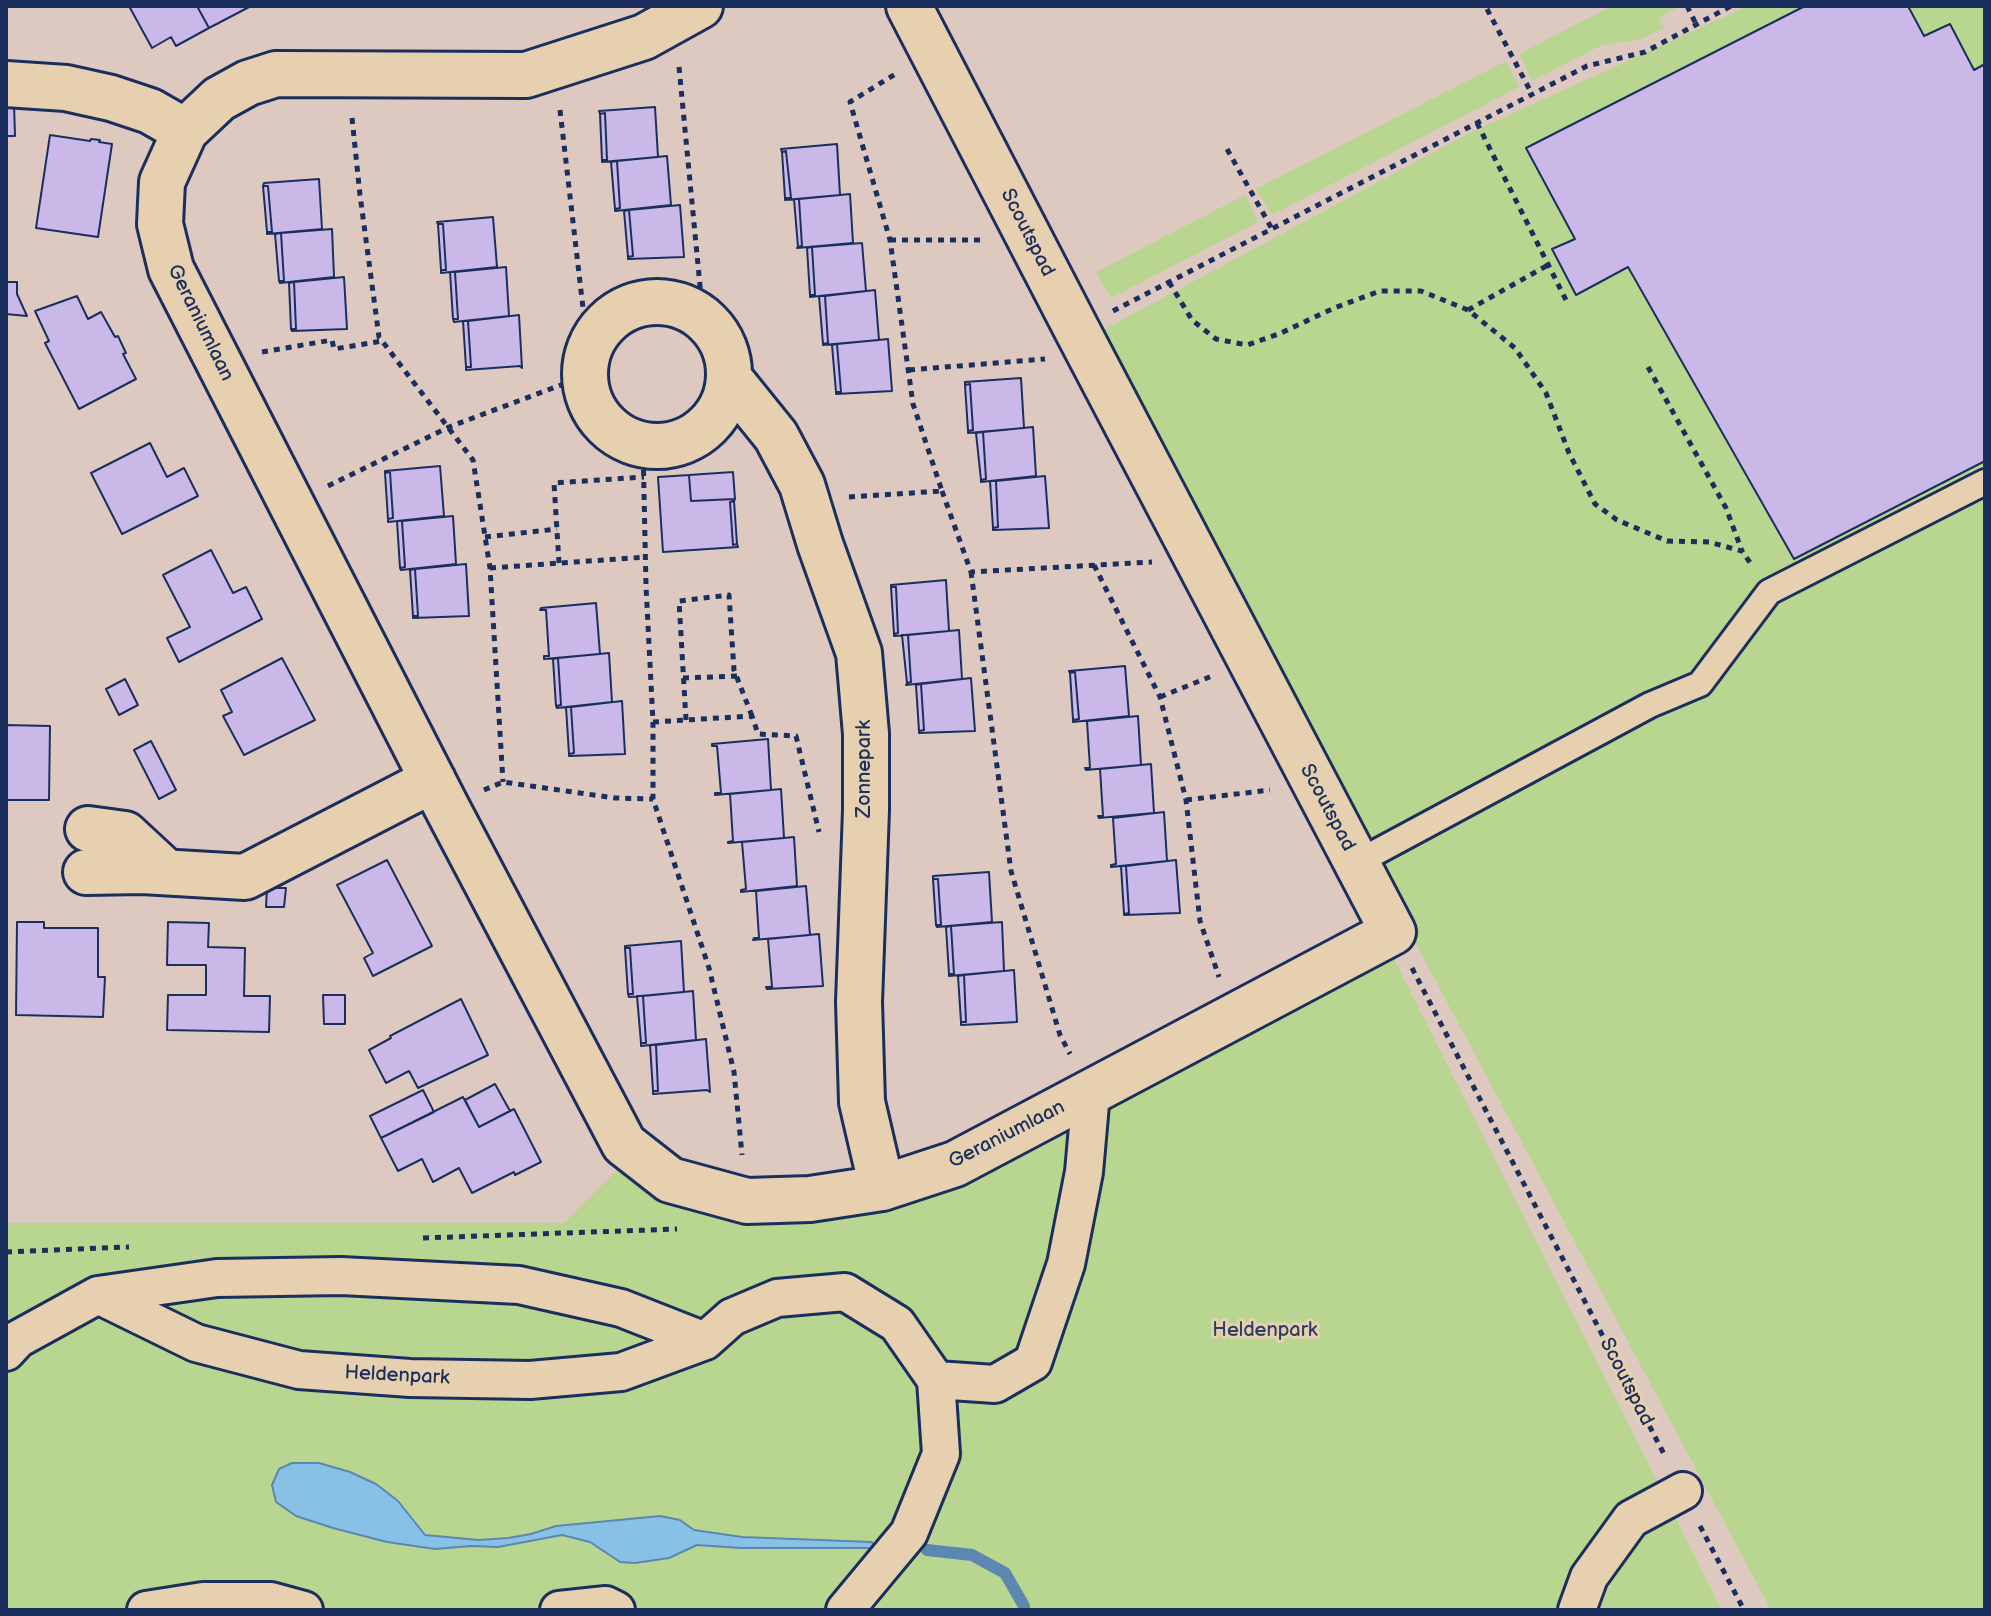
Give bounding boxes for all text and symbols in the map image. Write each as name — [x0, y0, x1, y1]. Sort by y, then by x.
street label: Scoutspad — [995, 185, 1059, 281]
street label: Geraniumlaan — [161, 261, 239, 385]
street label: Zonnepark — [853, 720, 877, 818]
street label: Scoutspad — [1294, 760, 1360, 856]
street label: Geraniumlaan — [945, 1096, 1069, 1174]
park label: Heldenpark — [1212, 1319, 1318, 1343]
street label: Scoutspad — [1594, 1334, 1658, 1430]
street label: Heldenpark — [344, 1361, 450, 1391]

